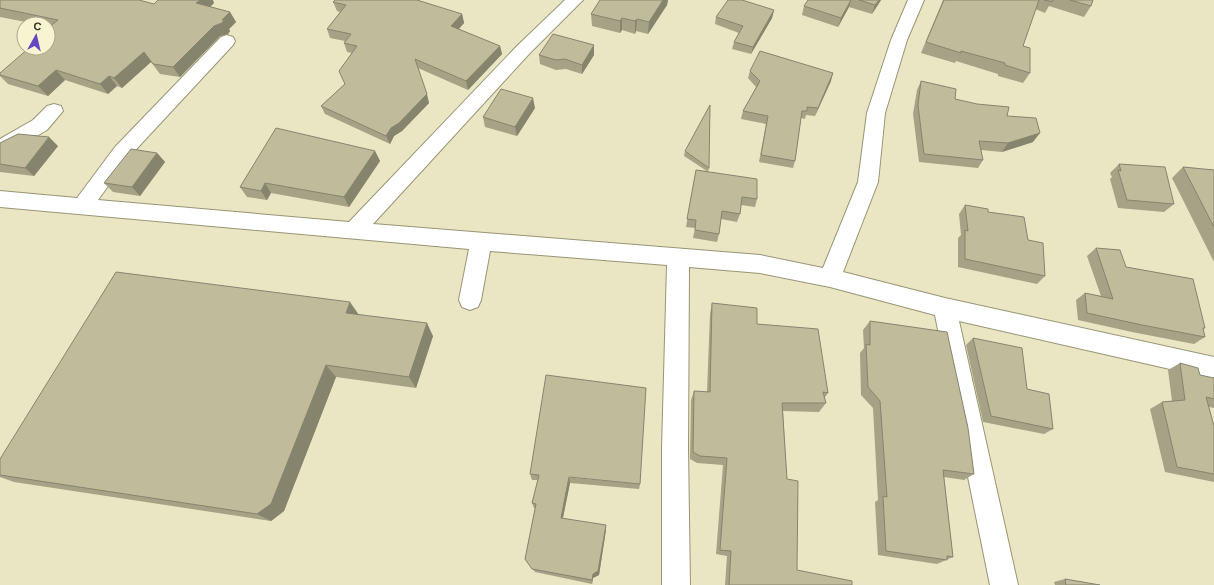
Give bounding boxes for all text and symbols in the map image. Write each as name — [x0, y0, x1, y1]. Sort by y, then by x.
north arrow — [16, 16, 56, 56]
text: С — [32, 20, 42, 34]

